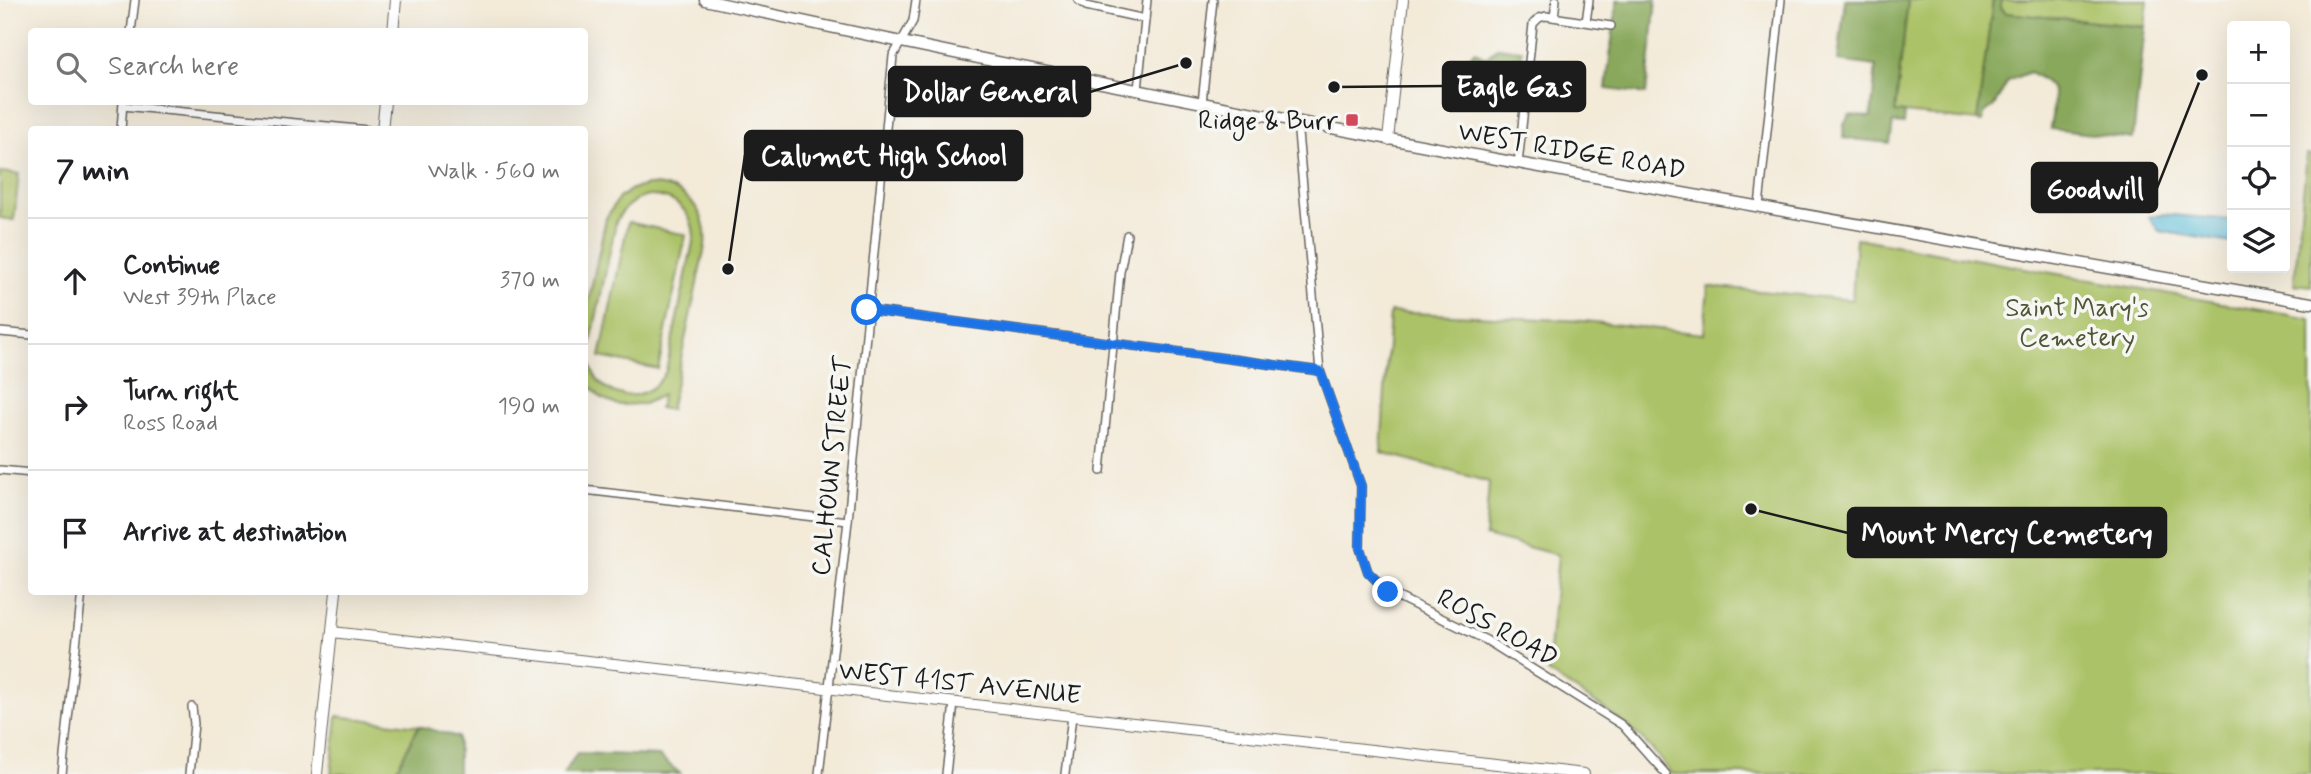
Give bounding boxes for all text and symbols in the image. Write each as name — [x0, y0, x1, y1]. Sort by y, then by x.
map controls — [2227, 21, 2290, 273]
button: + — [2227, 21, 2290, 84]
search box — [28, 28, 588, 105]
icon: search — [52, 48, 90, 86]
text: Search here — [108, 50, 239, 84]
callout: Eagle Gas — [1443, 62, 1585, 111]
callout: Dollar General — [889, 67, 1090, 116]
text: Eagle Gas — [1456, 70, 1573, 108]
text: Dollar General — [902, 75, 1078, 112]
button: − — [2227, 84, 2290, 147]
place label: Ridge & Burr — [1198, 105, 1339, 141]
marker: Ridge & Burr — [1344, 112, 1360, 128]
street label: WEST RIDGE ROAD — [1455, 115, 1688, 189]
callout: Calumet High School — [745, 131, 1022, 180]
text: Calumet High School — [761, 139, 1007, 179]
button: locate — [2227, 147, 2290, 210]
text: 7 min — [56, 152, 130, 191]
text: Walk · 560 m — [428, 157, 560, 187]
callout: Goodwill — [2032, 163, 2157, 212]
text: Goodwill — [2046, 172, 2144, 209]
button: layers — [2227, 210, 2290, 273]
text: Continue — [123, 249, 220, 283]
icon: ahead — [56, 262, 94, 300]
text: 370 m — [500, 266, 560, 296]
text: West 39th Place — [123, 283, 277, 313]
park label: Saint Mary's Cemetery — [2005, 292, 2149, 356]
route start — [851, 294, 882, 325]
street label: CALHOUN STREET — [805, 354, 862, 578]
text: Turn right — [123, 375, 239, 409]
icon: right — [56, 388, 94, 426]
text: 190 m — [498, 392, 560, 422]
text: Ross Road — [123, 409, 218, 439]
callout: Mount Mercy Cemetery — [1848, 508, 2166, 557]
icon: arrive — [56, 514, 94, 552]
text: Arrive at destination — [123, 516, 347, 550]
text: Mount Mercy Cemetery — [1861, 517, 2153, 554]
route end — [1372, 576, 1403, 607]
street label: ROSS ROAD — [1430, 581, 1564, 676]
street label: WEST 41ST AVENUE — [837, 654, 1083, 714]

